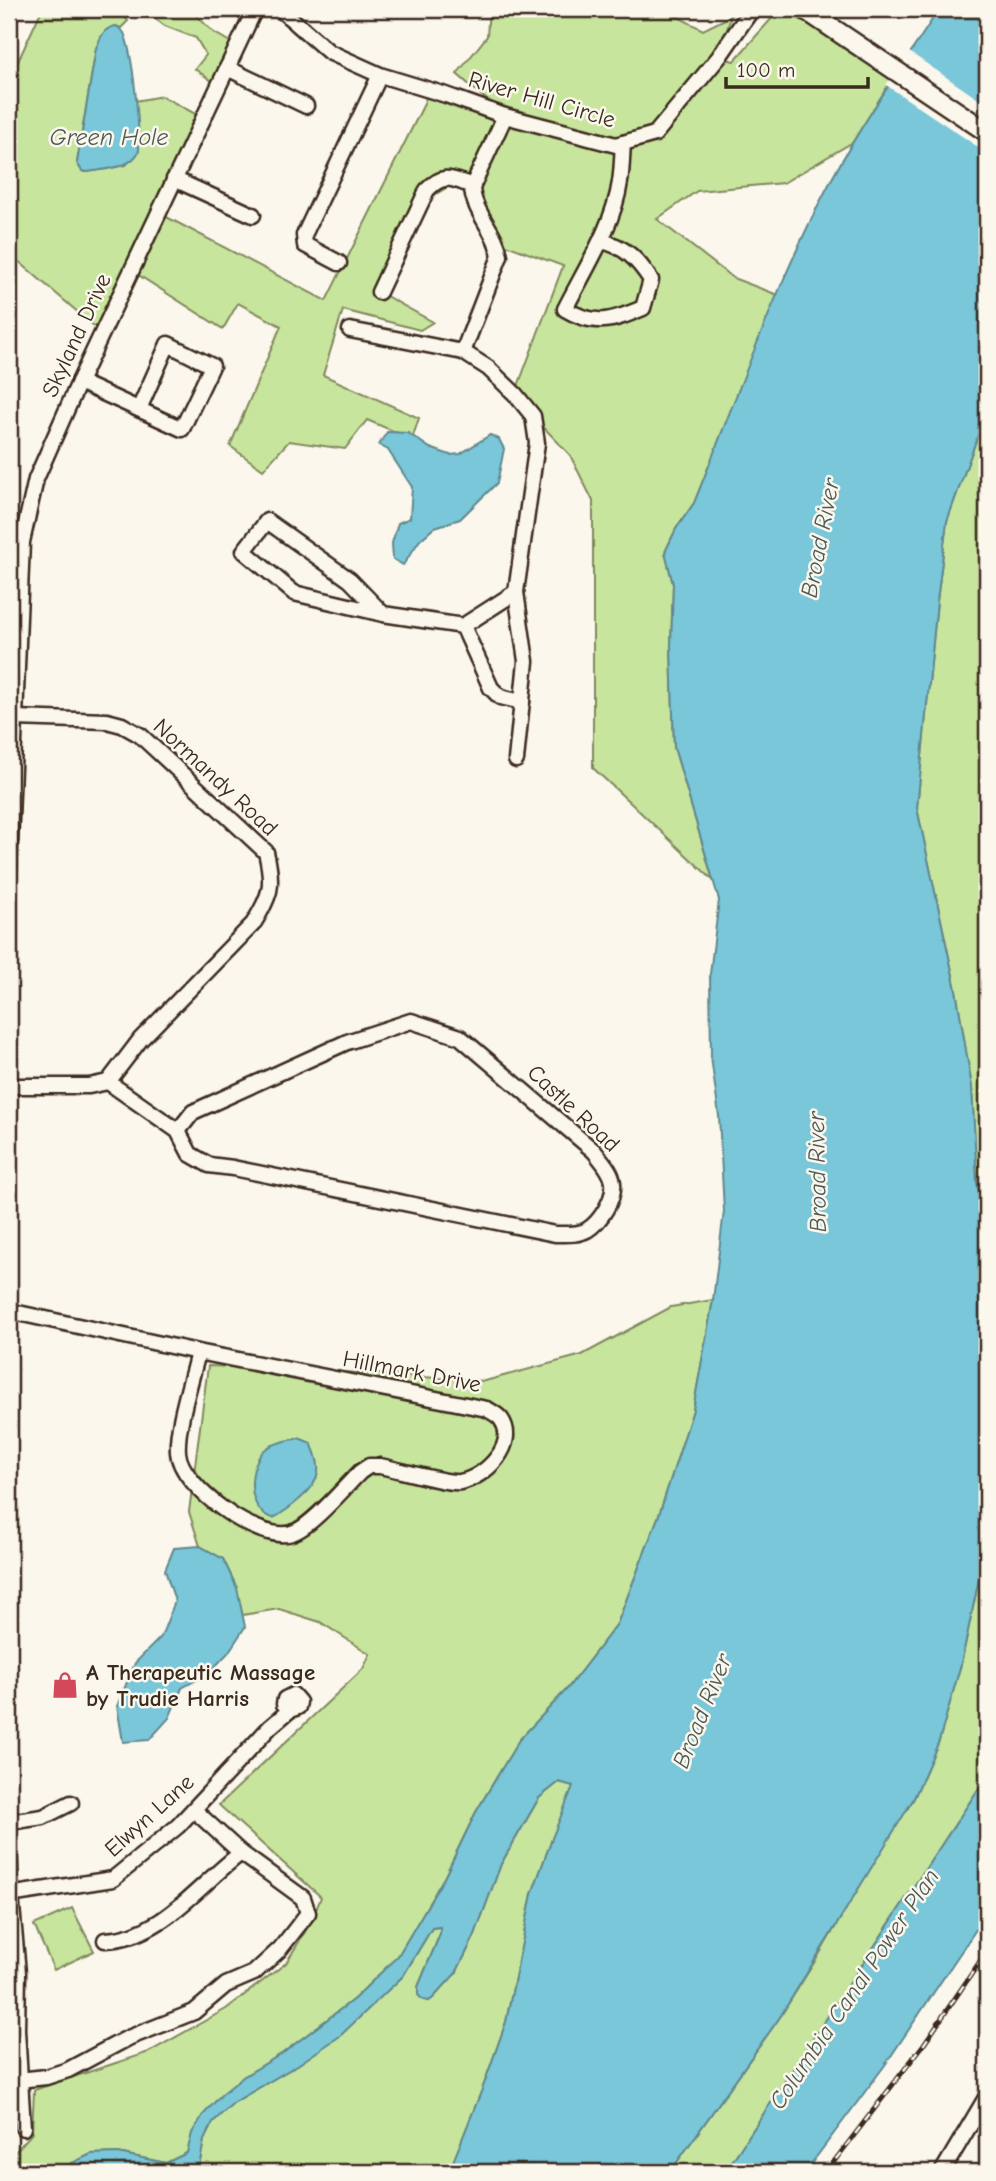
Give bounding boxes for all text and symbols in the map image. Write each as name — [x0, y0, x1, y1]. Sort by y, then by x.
scale bar — [726, 46, 868, 90]
text: 100 m — [737, 58, 795, 82]
street label: River Hill Circle — [465, 66, 618, 133]
water label: Green Hole — [50, 123, 168, 151]
street label: Skyland Drive — [36, 269, 117, 401]
water label: Broad River — [795, 475, 846, 600]
street label: Normandy Road — [148, 713, 283, 842]
street label: Castle Road — [522, 1059, 625, 1158]
water label: Broad River — [802, 1110, 832, 1233]
street label: Hillmark Drive — [340, 1345, 483, 1398]
water label: Broad River — [666, 1648, 738, 1772]
place label: A Therapeutic Massage by Trudie Harris — [86, 1659, 315, 1712]
shop icon: A Therapeutic Massage by Trudie Harris — [50, 1670, 80, 1700]
street label: Elwyn Lane — [99, 1768, 199, 1862]
water label: Columbia Canal Power Plan — [763, 1864, 945, 2114]

